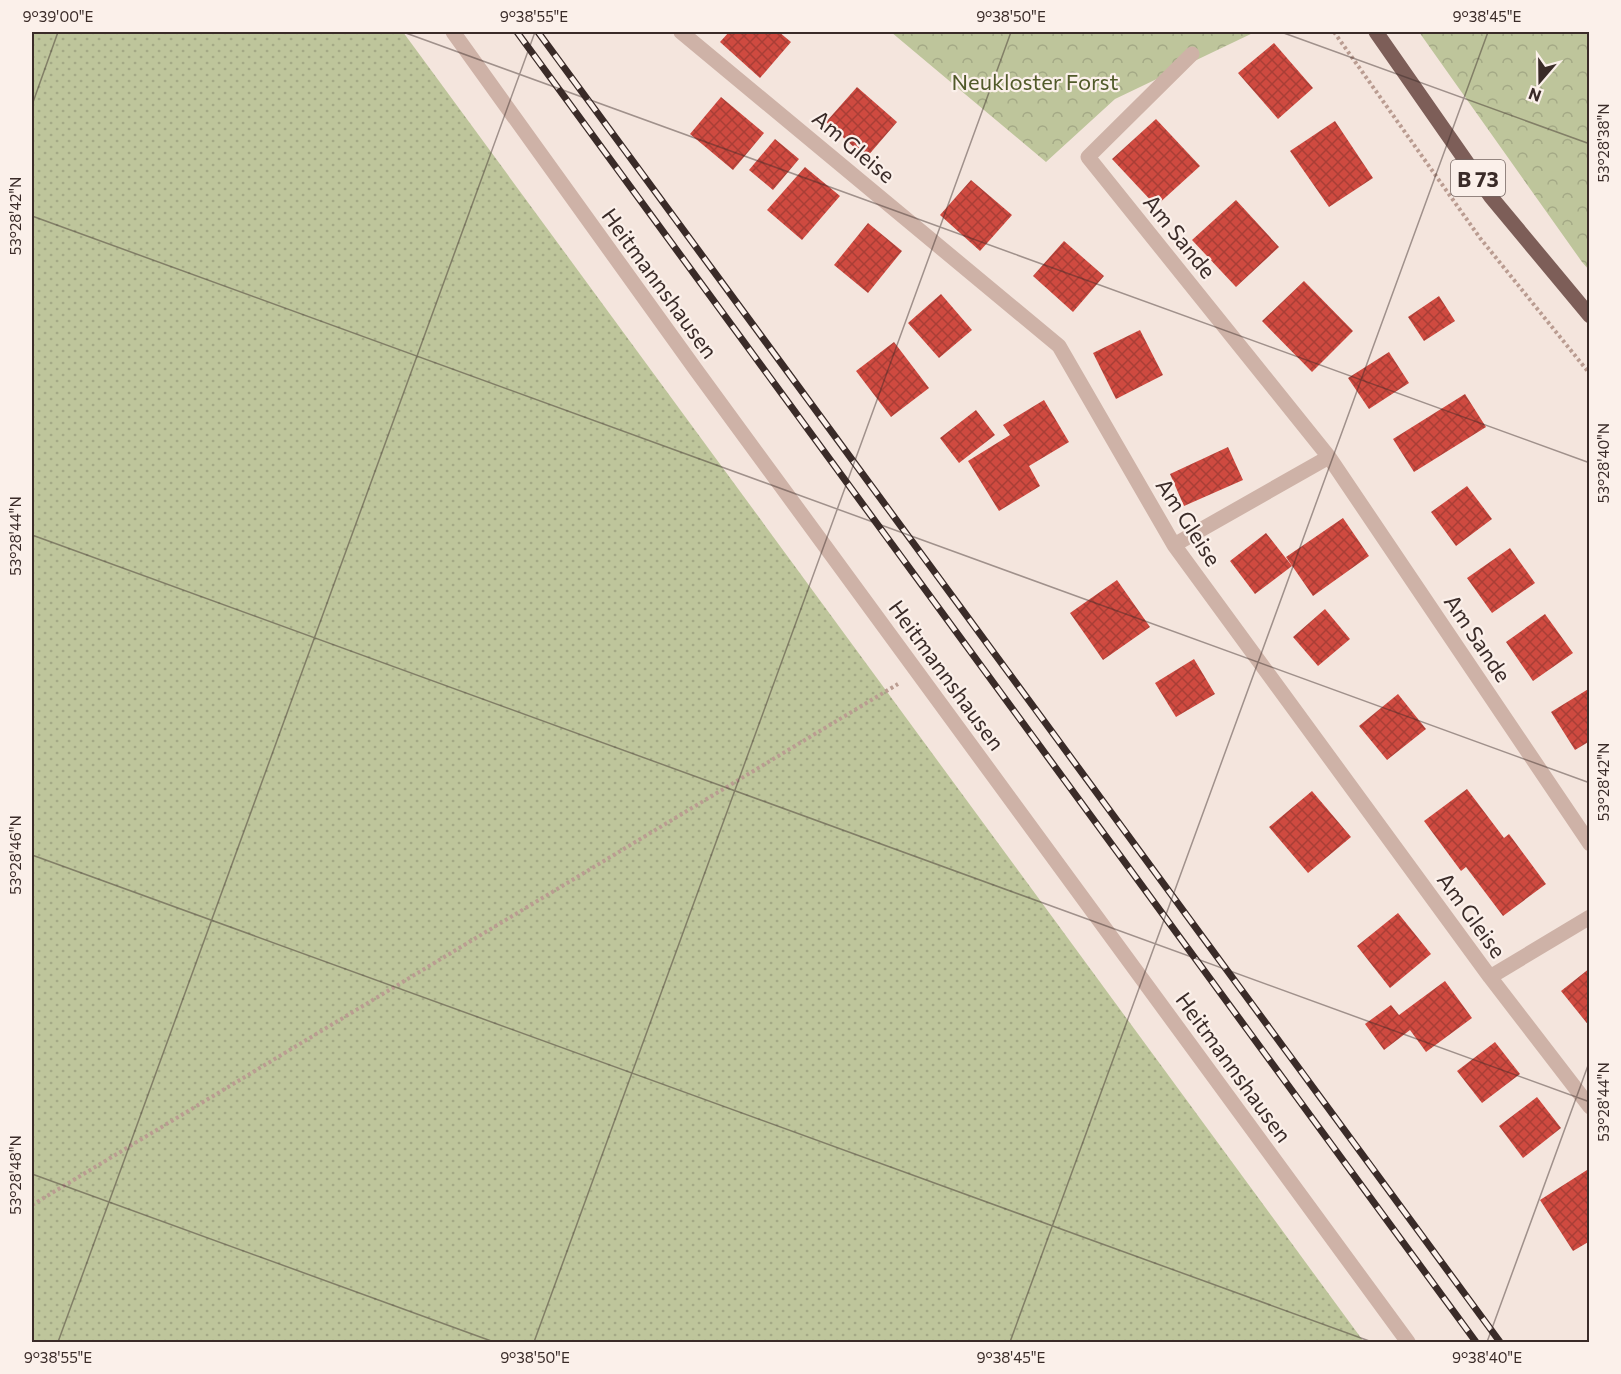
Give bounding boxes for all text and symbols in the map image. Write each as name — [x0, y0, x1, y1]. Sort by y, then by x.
text: 9°39'00"E — [23, 7, 94, 25]
text: 9°38'55"E — [500, 7, 568, 25]
text: 9°38'50"E — [976, 7, 1046, 25]
text: 9°38'45"E — [1453, 7, 1522, 25]
north arrow — [1510, 51, 1570, 111]
park label: Neukloster Forst — [952, 68, 1119, 95]
text: N — [1526, 85, 1544, 107]
text: 53°28'38"N — [1594, 103, 1612, 183]
street label: Am Gleise — [807, 104, 901, 188]
road number: B 73 — [1451, 160, 1505, 196]
text: 53°28'42"N — [6, 177, 24, 255]
street label: Am Sande — [1138, 189, 1222, 283]
street label: Heitmannshausen — [596, 203, 724, 363]
text: 53°28'40"N — [1594, 423, 1612, 503]
street label: Am Gleise — [1151, 473, 1227, 571]
text: 53°28'44"N — [6, 496, 24, 576]
street label: Am Sande — [1439, 589, 1517, 687]
street label: Heitmannshausen — [883, 595, 1011, 755]
text: 53°28'42"N — [1594, 743, 1612, 821]
text: 53°28'46"N — [6, 815, 24, 895]
street label: Am Gleise — [1432, 867, 1512, 963]
street label: Heitmannshausen — [1170, 987, 1298, 1147]
text: 53°28'44"N — [1594, 1062, 1612, 1142]
text: 53°28'48"N — [6, 1135, 24, 1215]
text: 9°38'55"E — [24, 1348, 92, 1366]
text: 9°38'50"E — [500, 1348, 570, 1366]
text: 9°38'45"E — [977, 1348, 1046, 1366]
text: 9°38'40"E — [1452, 1348, 1522, 1366]

